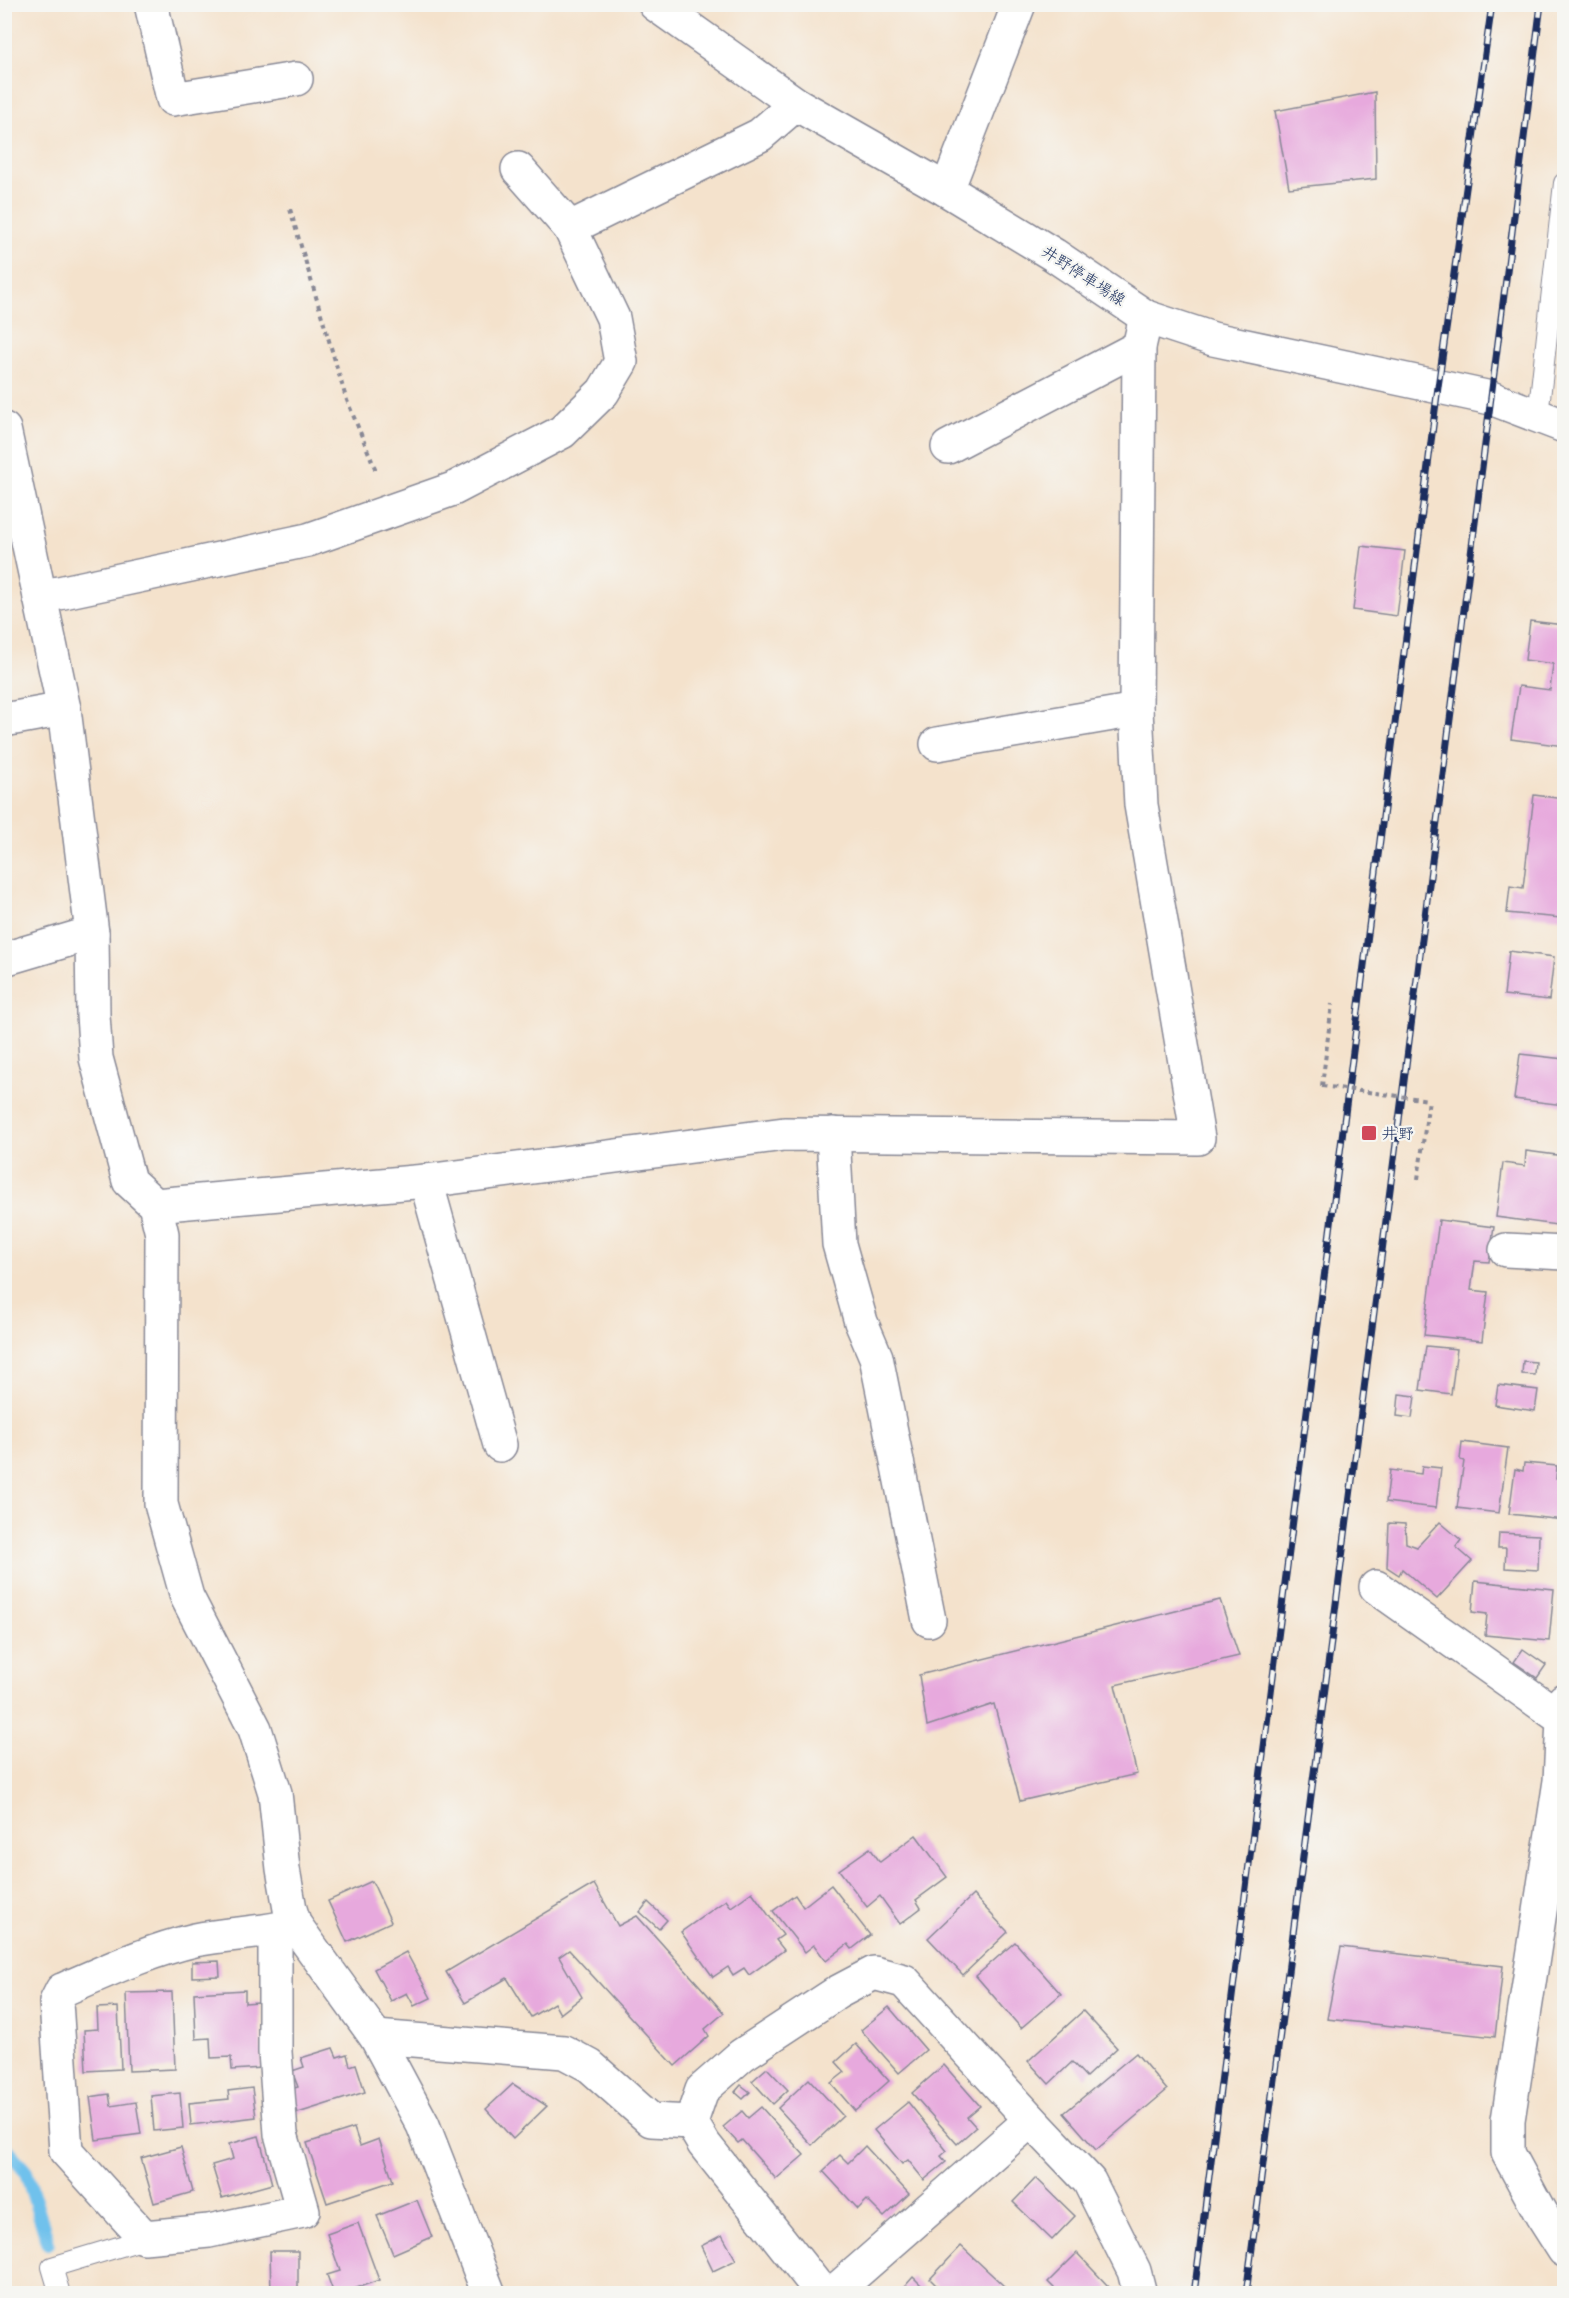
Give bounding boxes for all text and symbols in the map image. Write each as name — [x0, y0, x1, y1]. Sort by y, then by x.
street label: 井野停車場線 — [1038, 240, 1130, 310]
place label: 井野 — [1382, 1123, 1414, 1143]
marker: 井野 — [1360, 1124, 1378, 1142]

